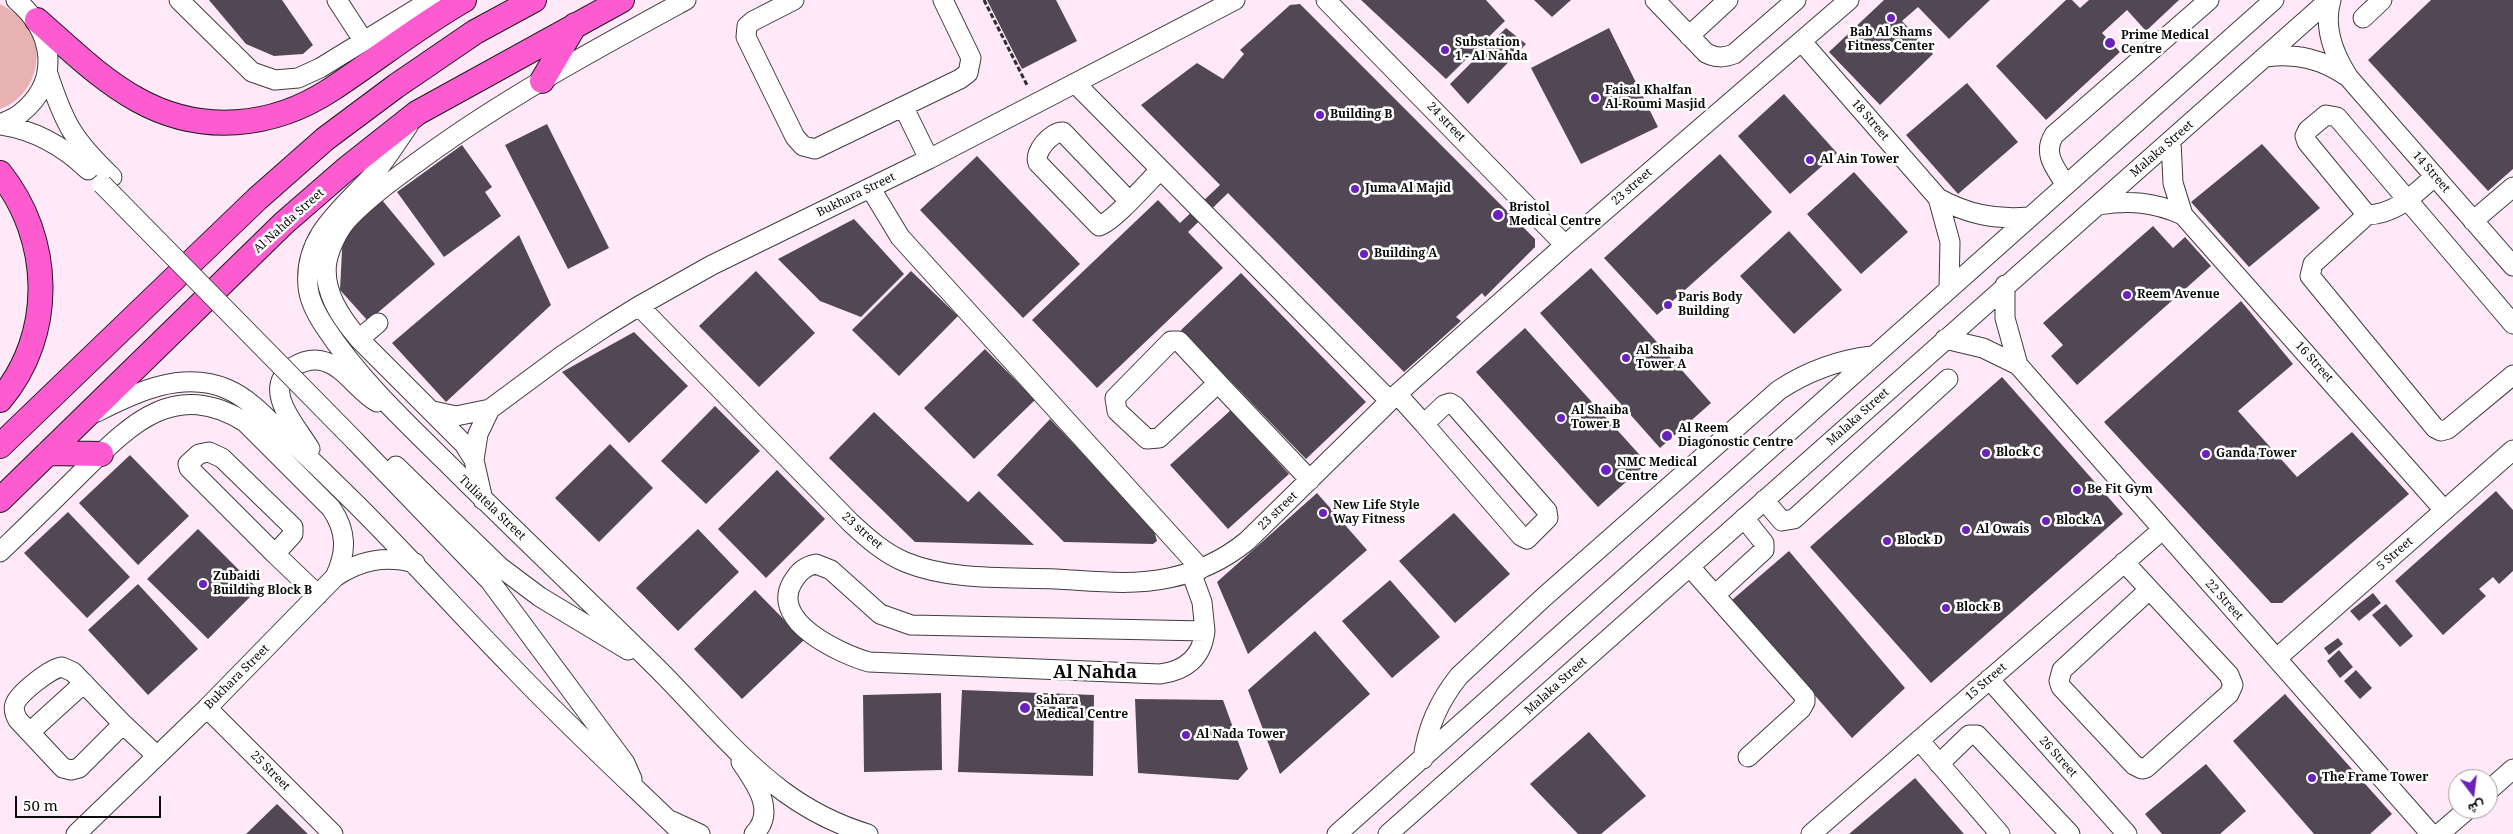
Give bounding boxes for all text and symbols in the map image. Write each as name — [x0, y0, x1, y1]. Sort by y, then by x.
marker: Bab Al Shams Fitness Center — [1885, 12, 1897, 24]
place label: Bab Al Shams Fitness Center — [1848, 26, 1934, 54]
place label: Prime Medical Centre — [2121, 29, 2209, 57]
place label: Substation 1 - Al Nahda — [1455, 36, 1528, 64]
marker: Prime Medical Centre — [2103, 36, 2117, 50]
marker: Substation 1 - Al Nahda — [1439, 44, 1451, 56]
place label: Faisal Khalfan Al-Roumi Masjid — [1605, 84, 1706, 112]
marker: Faisal Khalfan Al-Roumi Masjid — [1589, 92, 1601, 104]
street label: 18 Street — [1848, 96, 1892, 144]
street label: 24 street — [1424, 99, 1468, 145]
place label: Building B — [1330, 108, 1392, 122]
marker: Building B — [1314, 109, 1326, 121]
street label: Malaka Street — [2128, 118, 2196, 180]
street label: 14 Street — [2409, 148, 2453, 196]
place label: Al Ain Tower — [1820, 153, 1899, 167]
marker: Al Ain Tower — [1804, 154, 1816, 166]
street label: 23 street — [1609, 166, 1655, 208]
street label: Bukhara Street — [814, 170, 898, 220]
place label: Juma Al Majid — [1365, 182, 1451, 196]
marker: Juma Al Majid — [1349, 183, 1361, 195]
street label: Al Nahda Street — [251, 186, 327, 256]
place label: Bristol Medical Centre — [1509, 201, 1601, 229]
marker: Bristol Medical Centre — [1491, 208, 1505, 222]
place label: Building A — [1374, 247, 1437, 261]
marker: Building A — [1358, 248, 1370, 260]
place label: Reem Avenue — [2137, 288, 2220, 302]
marker: Reem Avenue — [2121, 289, 2133, 301]
place label: Paris Body Building — [1678, 291, 1742, 319]
marker: Paris Body Building — [1662, 299, 1674, 311]
street label: 16 Street — [2292, 339, 2336, 385]
place label: Al Shaiba Tower A — [1636, 344, 1694, 372]
marker: Al Shaiba Tower A — [1620, 352, 1632, 364]
street label: Malaka Street — [1824, 385, 1892, 449]
place label: Al Shaiba Tower B — [1571, 404, 1629, 432]
marker: Al Shaiba Tower B — [1555, 412, 1567, 424]
place label: Al Reem Diagonostic Centre — [1678, 422, 1793, 450]
marker: Al Reem Diagonostic Centre — [1660, 429, 1674, 443]
place label: Block C — [1996, 446, 2041, 460]
marker: Block C — [1980, 447, 1992, 459]
place label: Ganda Tower — [2216, 447, 2297, 461]
marker: Ganda Tower — [2200, 448, 2212, 460]
place label: NMC Medical Centre — [1617, 456, 1697, 484]
marker: NMC Medical Centre — [1599, 463, 1613, 477]
street label: Tuliatela Street — [456, 473, 528, 543]
place label: Be Fit Gym — [2087, 483, 2153, 497]
marker: Be Fit Gym — [2071, 484, 2083, 496]
street label: 23 street — [1255, 489, 1301, 533]
place label: New Life Style Way Fitness — [1333, 499, 1419, 527]
marker: New Life Style Way Fitness — [1317, 507, 1329, 519]
street label: 23 street — [839, 510, 885, 552]
place label: Block A — [2056, 514, 2102, 528]
marker: Block A — [2040, 515, 2052, 527]
place label: Al Owais — [1976, 523, 2029, 537]
marker: Al Owais — [1960, 524, 1972, 536]
place label: Block D — [1897, 534, 1943, 548]
street label: 5 Street — [2374, 534, 2416, 574]
marker: Block D — [1881, 535, 1893, 547]
place label: Zubaidi Building Block B — [213, 570, 312, 598]
street label: 22 Street — [2202, 577, 2246, 623]
marker: Zubaidi Building Block B — [197, 578, 209, 590]
place label: Block B — [1956, 601, 2001, 615]
marker: Block B — [1940, 602, 1952, 614]
street label: Bukhara Street — [202, 642, 272, 712]
street label: Malaka Street — [1522, 654, 1590, 718]
street label: 15 Street — [1962, 660, 2010, 704]
district label: Al Nahda — [1053, 662, 1137, 684]
place label: Sahara Medical Centre — [1036, 694, 1128, 722]
marker: Sahara Medical Centre — [1018, 701, 1032, 715]
place label: Al Nada Tower — [1196, 728, 1285, 742]
marker: Al Nada Tower — [1180, 729, 1192, 741]
street label: 26 Street — [2036, 734, 2080, 780]
street label: 25 Street — [247, 748, 293, 794]
north arrow — [2448, 769, 2498, 819]
place label: The Frame Tower — [2322, 771, 2428, 785]
marker: The Frame Tower — [2306, 772, 2318, 784]
scale bar — [18, 786, 164, 818]
text: 50 m — [23, 795, 58, 815]
text: ش — [2466, 797, 2487, 819]

